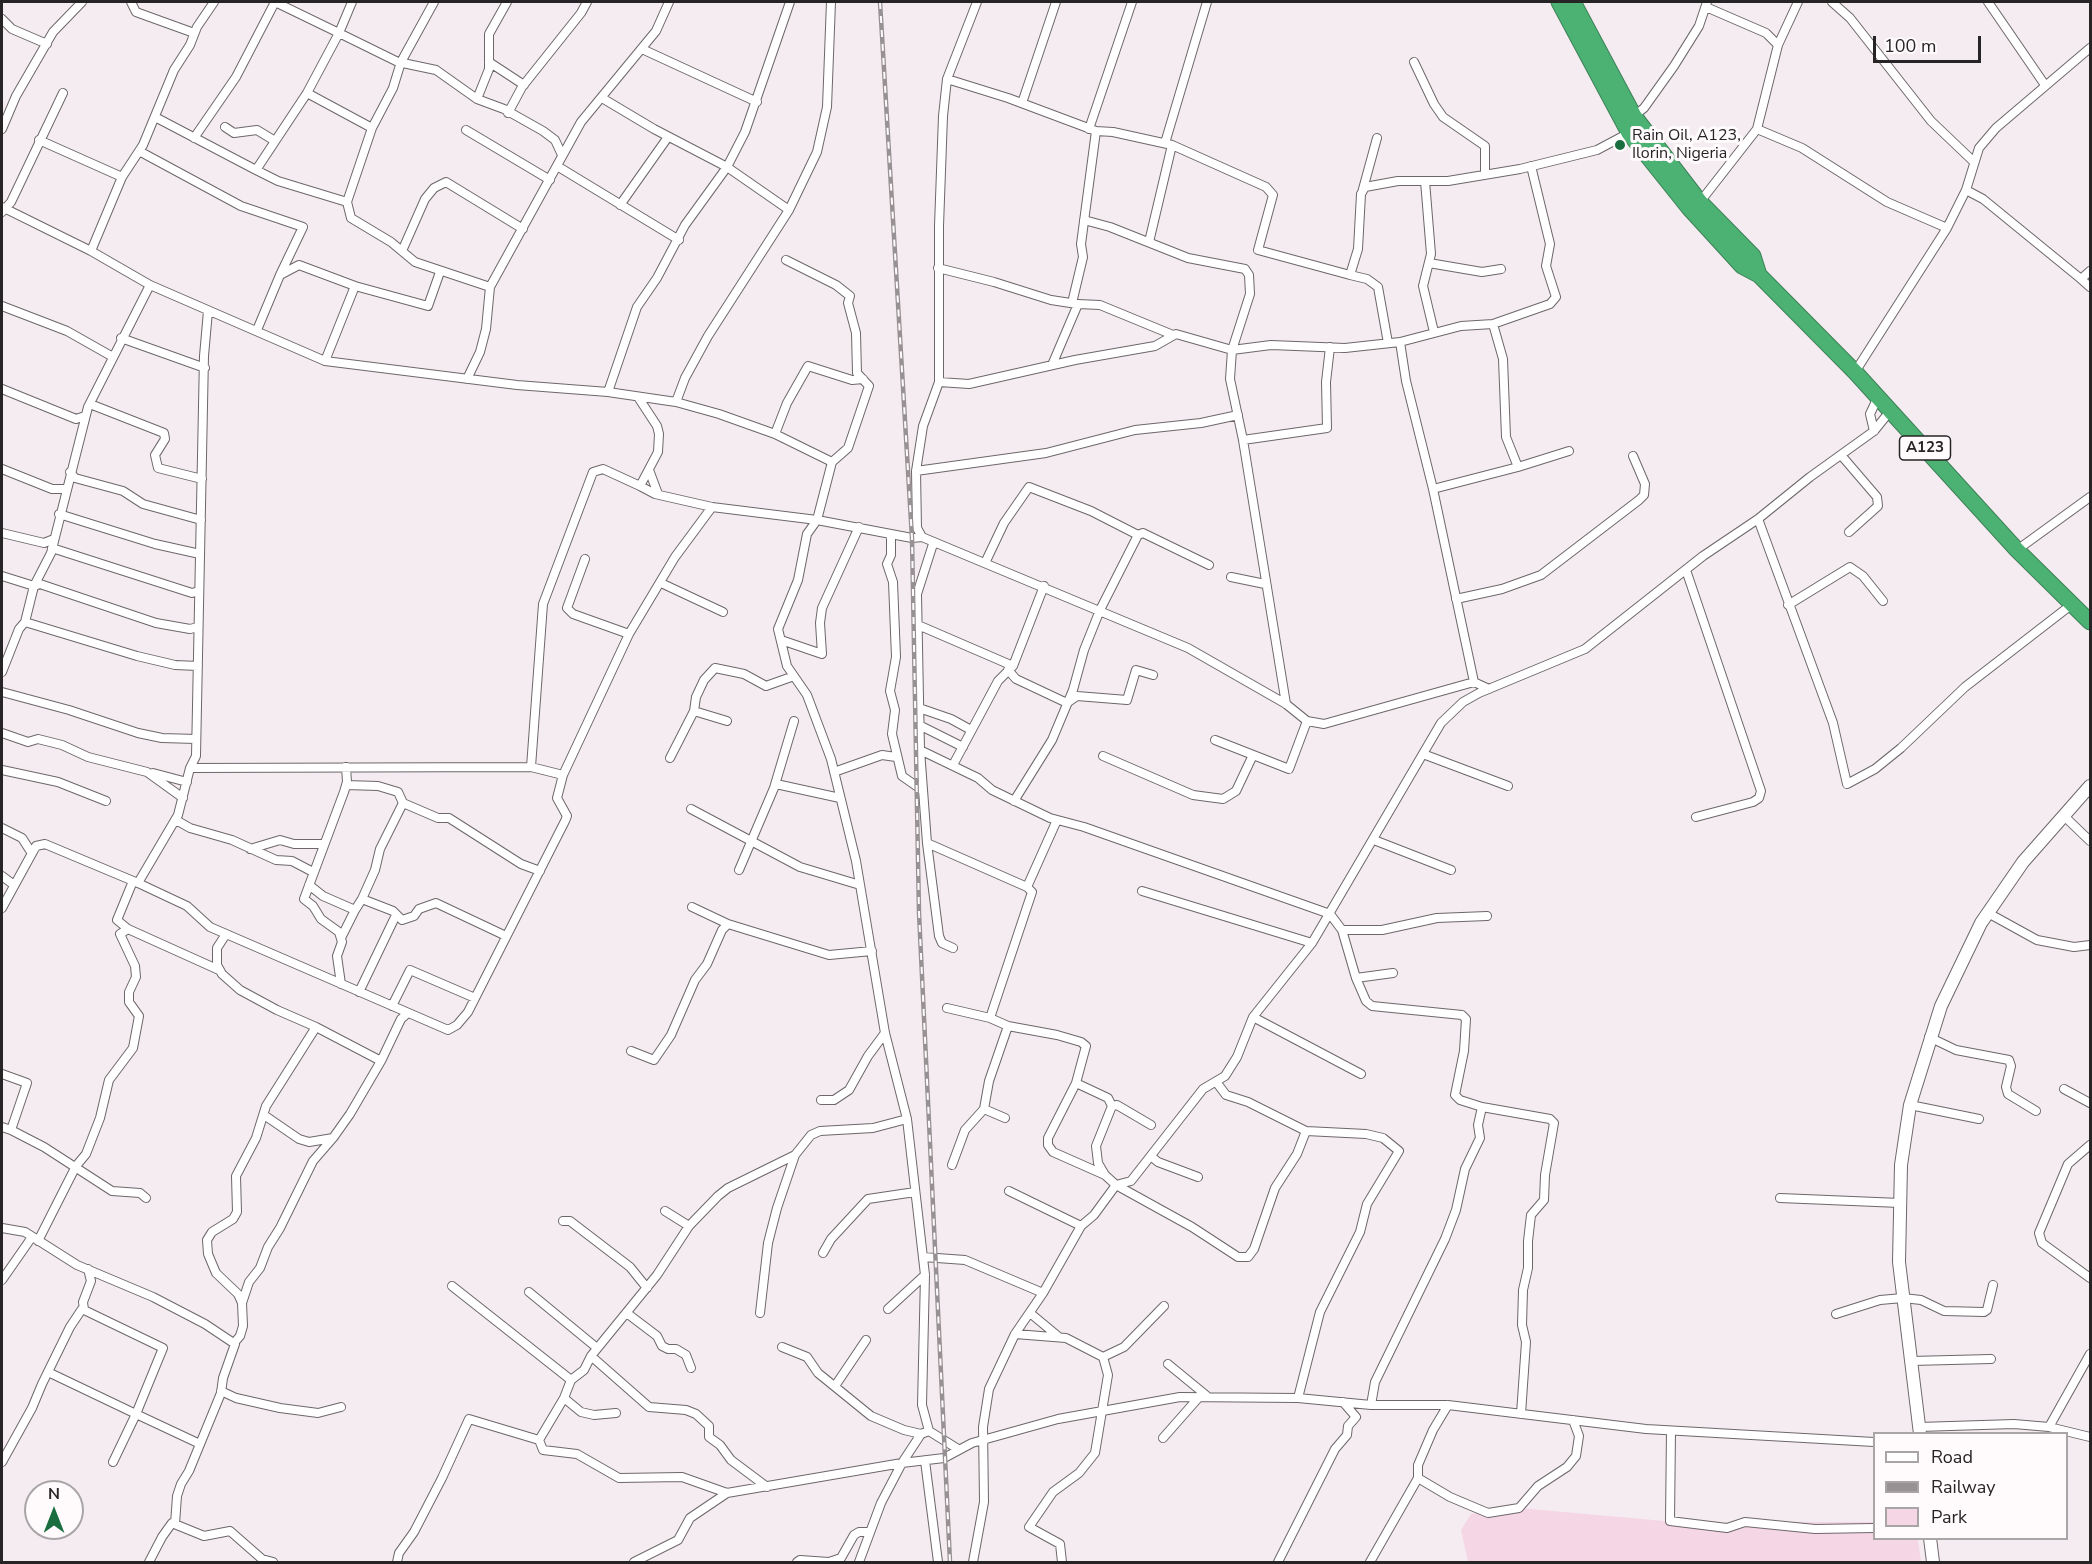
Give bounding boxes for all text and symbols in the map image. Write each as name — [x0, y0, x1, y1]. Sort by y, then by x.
scale bar — [1876, 24, 1984, 62]
text: 100 m — [1884, 34, 1936, 58]
place label: Rain Oil, A123, Ilorin, Nigeria — [1632, 126, 1741, 164]
marker: Rain Oil, A123, Ilorin, Nigeria — [1613, 138, 1627, 152]
road number: A123 — [1900, 436, 1950, 460]
legend — [1873, 1432, 2068, 1540]
text: Road — [1931, 1445, 1973, 1469]
text: Railway — [1931, 1475, 1996, 1499]
north arrow — [24, 1480, 84, 1540]
text: N — [48, 1483, 60, 1505]
text: Park — [1931, 1505, 1967, 1529]

